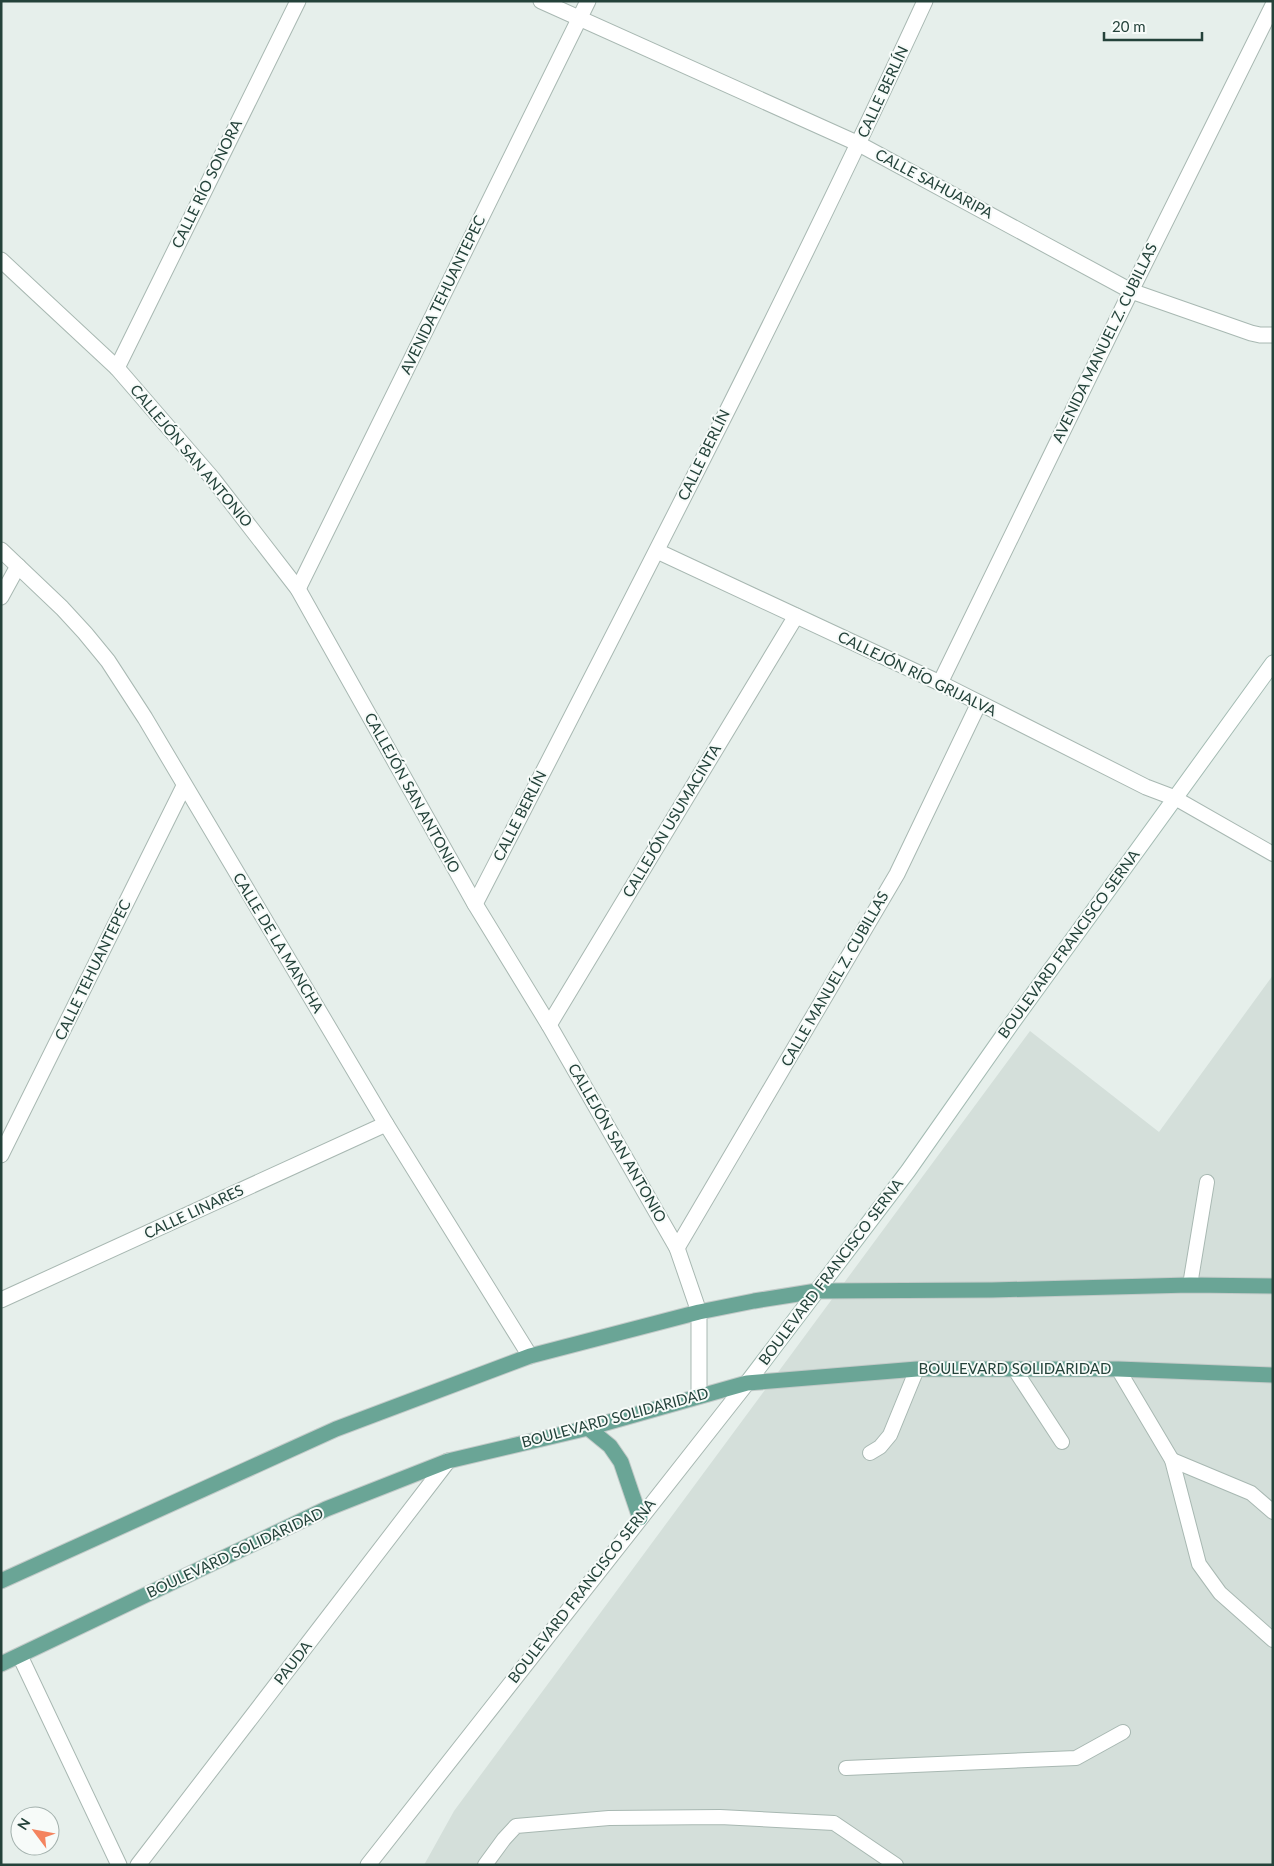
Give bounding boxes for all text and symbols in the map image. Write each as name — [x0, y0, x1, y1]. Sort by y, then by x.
scale bar — [1104, 10, 1202, 42]
text: 20 m — [1112, 17, 1146, 35]
street label: CALLE BERLÍN — [853, 43, 911, 140]
street label: CALLE RÍO SONORA — [167, 116, 245, 251]
street label: CALLE SAHUARIPA — [873, 145, 997, 222]
street label: AVENIDA TEHUANTEPEC — [396, 212, 488, 377]
street label: AVENIDA MANUEL Z. CUBILLAS — [1048, 240, 1160, 445]
street label: CALLEJÓN SAN ANTONIO — [127, 380, 257, 530]
street label: CALLE BERLÍN — [673, 406, 733, 503]
street label: CALLEJÓN RÍO GRIJALVA — [835, 627, 1000, 720]
street label: CALLEJÓN SAN ANTONIO — [361, 709, 464, 876]
street label: CALLEJÓN USUMACINTA — [618, 740, 724, 900]
street label: CALLE BERLÍN — [489, 767, 550, 864]
street label: BOULEVARD FRANCISCO SERNA — [994, 845, 1143, 1041]
street label: CALLE DE LA MANCHA — [230, 869, 328, 1017]
street label: CALLE MANUEL Z. CUBILLAS — [776, 888, 892, 1069]
street label: CALLE TEHUANTEPEC — [50, 896, 134, 1043]
street label: CALLEJÓN SAN ANTONIO — [565, 1060, 671, 1225]
street label: BOULEVARD FRANCISCO SERNA — [754, 1174, 907, 1368]
street label: CALLE LINARES — [141, 1180, 246, 1242]
street label: BOULEVARD SOLIDARIDAD — [919, 1359, 1111, 1377]
street label: BOULEVARD SOLIDARIDAD — [519, 1383, 710, 1451]
street label: BOULEVARD FRANCISCO SERNA — [504, 1494, 659, 1686]
street label: BOULEVARD SOLIDARIDAD — [143, 1503, 326, 1601]
street label: PAUDA — [270, 1636, 315, 1688]
north arrow — [10, 1806, 60, 1856]
text: N — [13, 1815, 34, 1833]

